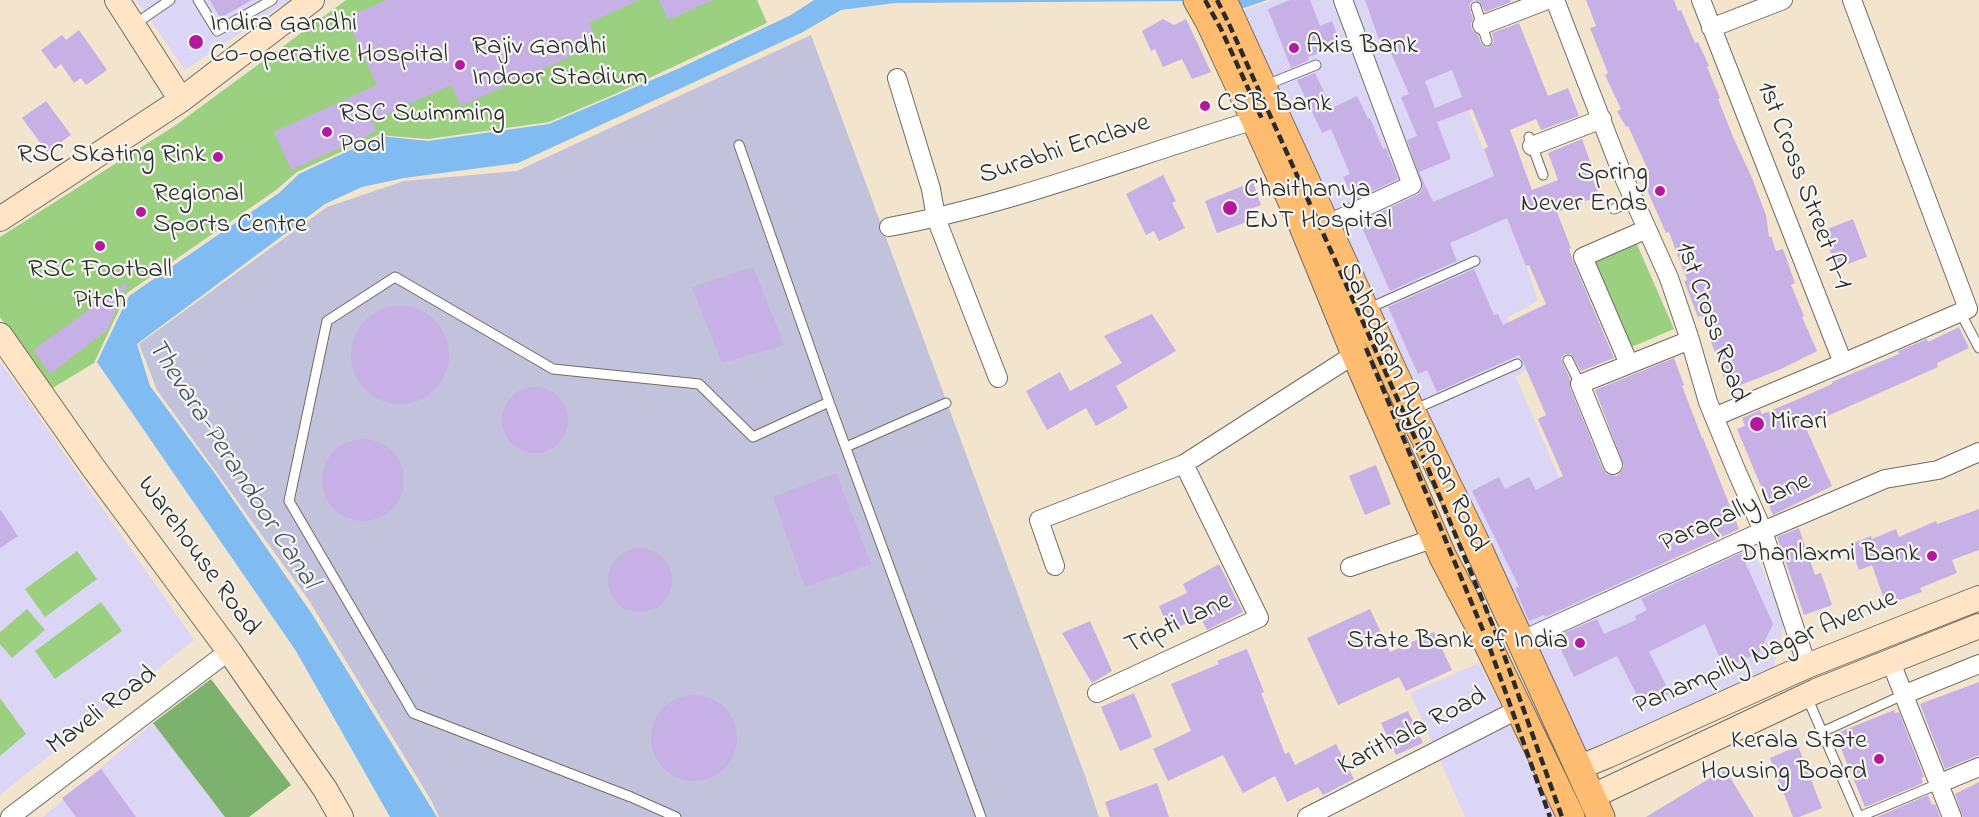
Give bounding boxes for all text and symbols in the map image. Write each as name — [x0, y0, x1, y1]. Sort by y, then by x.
place label: Indira Gandhi Co-operative Hospital — [210, 10, 448, 73]
place label: Axis Bank — [1306, 32, 1418, 64]
marker: Indira Gandhi Co-operative Hospital — [187, 33, 205, 51]
place label: Rajiv Gandhi Indoor Stadium — [472, 33, 647, 96]
marker: Axis Bank — [1287, 41, 1301, 55]
marker: Rajiv Gandhi Indoor Stadium — [453, 58, 467, 72]
street label: 1st Cross Street A-1 — [1747, 78, 1857, 294]
place label: CSB Bank — [1217, 90, 1332, 122]
marker: CSB Bank — [1198, 99, 1212, 113]
place label: RSC Swimming Pool — [339, 100, 505, 163]
street label: Surabhi Enclave — [976, 108, 1154, 194]
marker: RSC Swimming Pool — [320, 125, 334, 139]
place label: RSC Skating Rink — [17, 141, 206, 173]
marker: RSC Skating Rink — [211, 150, 225, 164]
place label: Spring Never Ends — [1521, 159, 1648, 222]
place label: Chaithanya ENT Hospital — [1244, 176, 1392, 239]
place label: Regional Sports Centre — [153, 180, 307, 243]
marker: Spring Never Ends — [1653, 184, 1667, 198]
marker: Chaithanya ENT Hospital — [1221, 199, 1239, 217]
marker: Regional Sports Centre — [134, 205, 148, 219]
street label: 1st Cross Road — [1666, 238, 1754, 408]
marker: RSC Football Pitch — [93, 239, 107, 253]
place label: RSC Football Pitch — [28, 256, 172, 319]
street label: Sahodaran Ayyappan Road — [1331, 258, 1493, 558]
water label: Thevara-Perandoor Canal — [138, 334, 324, 596]
place label: Mirari — [1770, 408, 1827, 440]
marker: Mirari — [1748, 415, 1766, 433]
street label: Parapally Lane — [1656, 466, 1816, 562]
street label: Warehouse Road — [128, 471, 266, 643]
place label: Dhanlaxmi Bank — [1738, 540, 1920, 572]
marker: Dhanlaxmi Bank — [1925, 549, 1939, 563]
street label: Panampilly Nagar Avenue — [1629, 584, 1903, 724]
street label: Tripti Lane — [1120, 586, 1238, 664]
place label: State Bank of India — [1347, 627, 1568, 659]
marker: State Bank of India — [1573, 636, 1587, 650]
street label: Maveli Road — [42, 660, 164, 764]
street label: Karithala Road — [1333, 682, 1493, 784]
place label: Kerala State Housing Board — [1701, 727, 1867, 790]
marker: Kerala State Housing Board — [1872, 752, 1886, 766]

